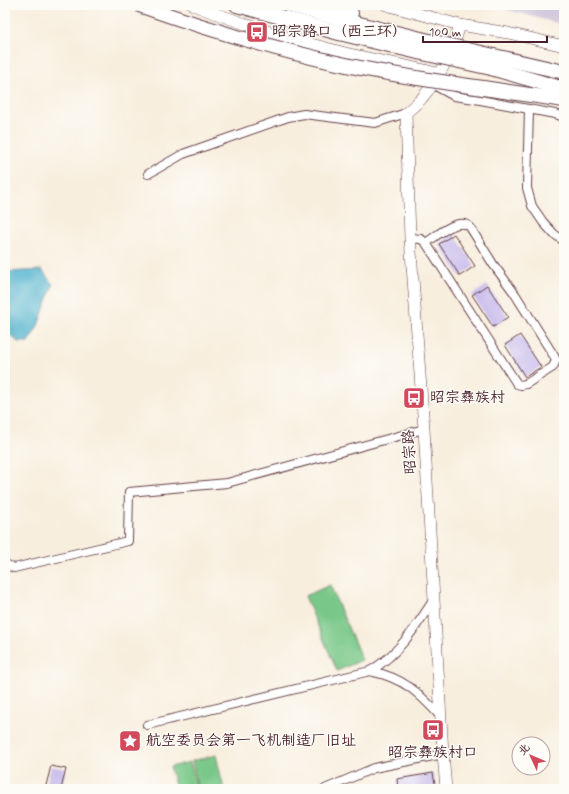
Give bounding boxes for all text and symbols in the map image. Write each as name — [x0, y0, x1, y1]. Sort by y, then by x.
scale bar — [423, 18, 547, 44]
bus stop icon: 昭宗路口（西三环） — [244, 19, 270, 45]
place label: 昭宗路口（西三环） — [272, 22, 407, 42]
text: 100 m — [429, 25, 461, 41]
bus stop icon: 昭宗彝族村 — [401, 385, 427, 411]
place label: 昭宗彝族村 — [430, 388, 505, 408]
street label: 昭宗路 — [399, 429, 421, 475]
bus stop icon: 昭宗彝族村口 — [420, 717, 446, 743]
place icon: 航空委员会第一飞机制造厂旧址 — [117, 728, 143, 754]
place label: 航空委员会第一飞机制造厂旧址 — [146, 731, 356, 751]
north arrow — [511, 736, 551, 776]
text: 北 — [516, 741, 533, 759]
place label: 昭宗彝族村口 — [388, 743, 478, 763]

